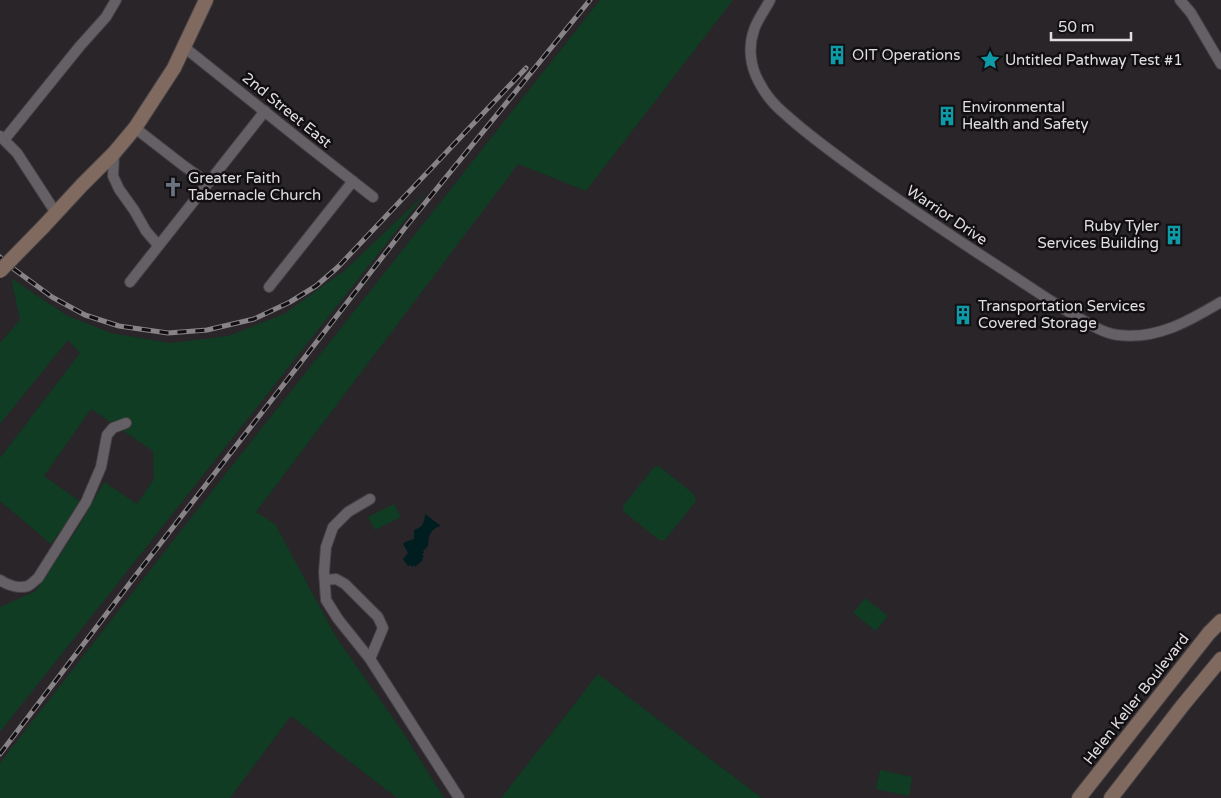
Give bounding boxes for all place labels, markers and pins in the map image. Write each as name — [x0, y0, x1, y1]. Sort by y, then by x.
building icon: OIT Operations — [826, 44, 848, 66]
place label: OIT Operations — [852, 46, 960, 64]
place icon: Untitled Pathway Test #1 — [979, 49, 1001, 71]
place label: Untitled Pathway Test #1 — [1005, 51, 1183, 69]
place label: Environmental Health and Safety — [962, 98, 1088, 133]
building icon: Environmental Health and Safety — [936, 105, 958, 127]
place label: Greater Faith Tabernacle Church — [188, 169, 321, 204]
church icon: Greater Faith Tabernacle Church — [162, 176, 184, 198]
place label: Ruby Tyler Services Building — [1038, 217, 1159, 252]
building icon: Ruby Tyler Services Building — [1163, 224, 1185, 246]
place label: Transportation Services Covered Storage — [978, 297, 1145, 332]
building icon: Transportation Services Covered Storage — [952, 304, 974, 326]

